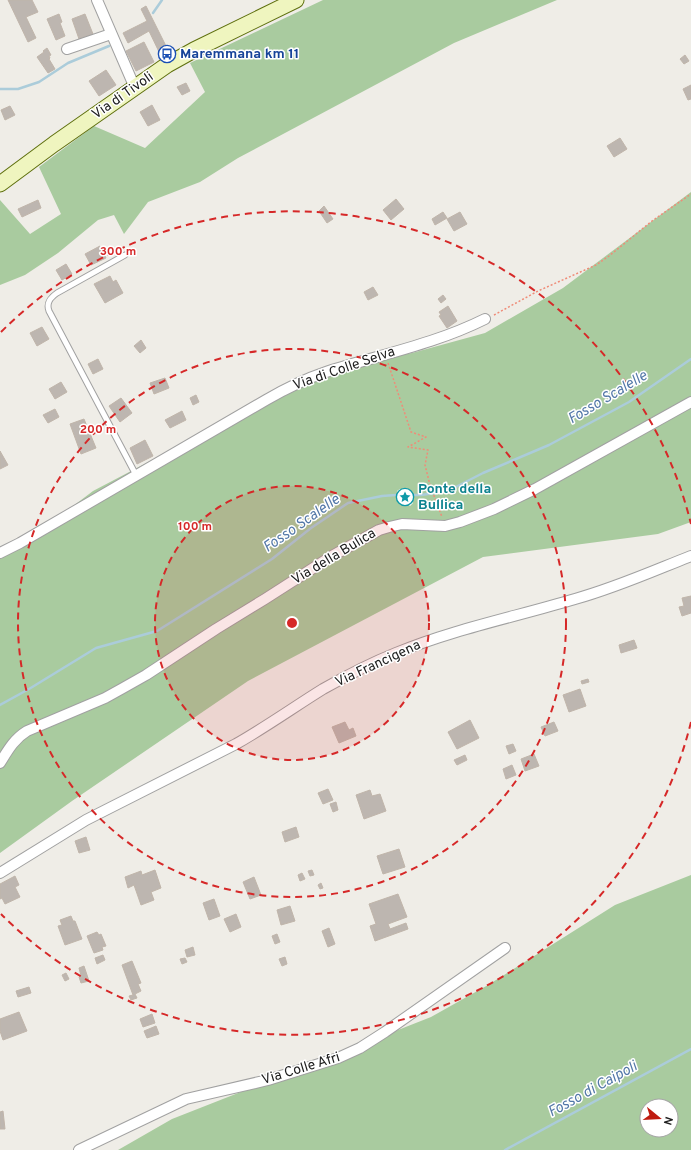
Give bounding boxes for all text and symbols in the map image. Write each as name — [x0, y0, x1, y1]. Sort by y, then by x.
bus stop icon: Maremmana km 11 — [157, 44, 177, 64]
place label: Maremmana km 11 — [180, 46, 299, 63]
street label: Via di Tivoli — [89, 69, 157, 123]
text: 300 m — [100, 244, 136, 260]
street label: Via di Colle Selva — [291, 344, 397, 394]
water label: Fosso Scalelle — [565, 367, 651, 429]
text: 200 m — [80, 422, 116, 438]
place label: Ponte della Bullica — [418, 481, 491, 514]
place icon: Ponte della Bullica — [395, 487, 415, 507]
water label: Fosso Scalelle — [260, 490, 344, 557]
text: 100 m — [178, 519, 212, 535]
street label: Via della Bulica — [289, 525, 379, 589]
centre of rings — [285, 616, 299, 630]
street label: Via Francigena — [333, 637, 423, 691]
street label: Via Colle Afri — [260, 1049, 342, 1089]
water label: Fosso di Caipoli — [545, 1057, 642, 1122]
north arrow — [639, 1098, 679, 1138]
text: N — [660, 1115, 675, 1127]

